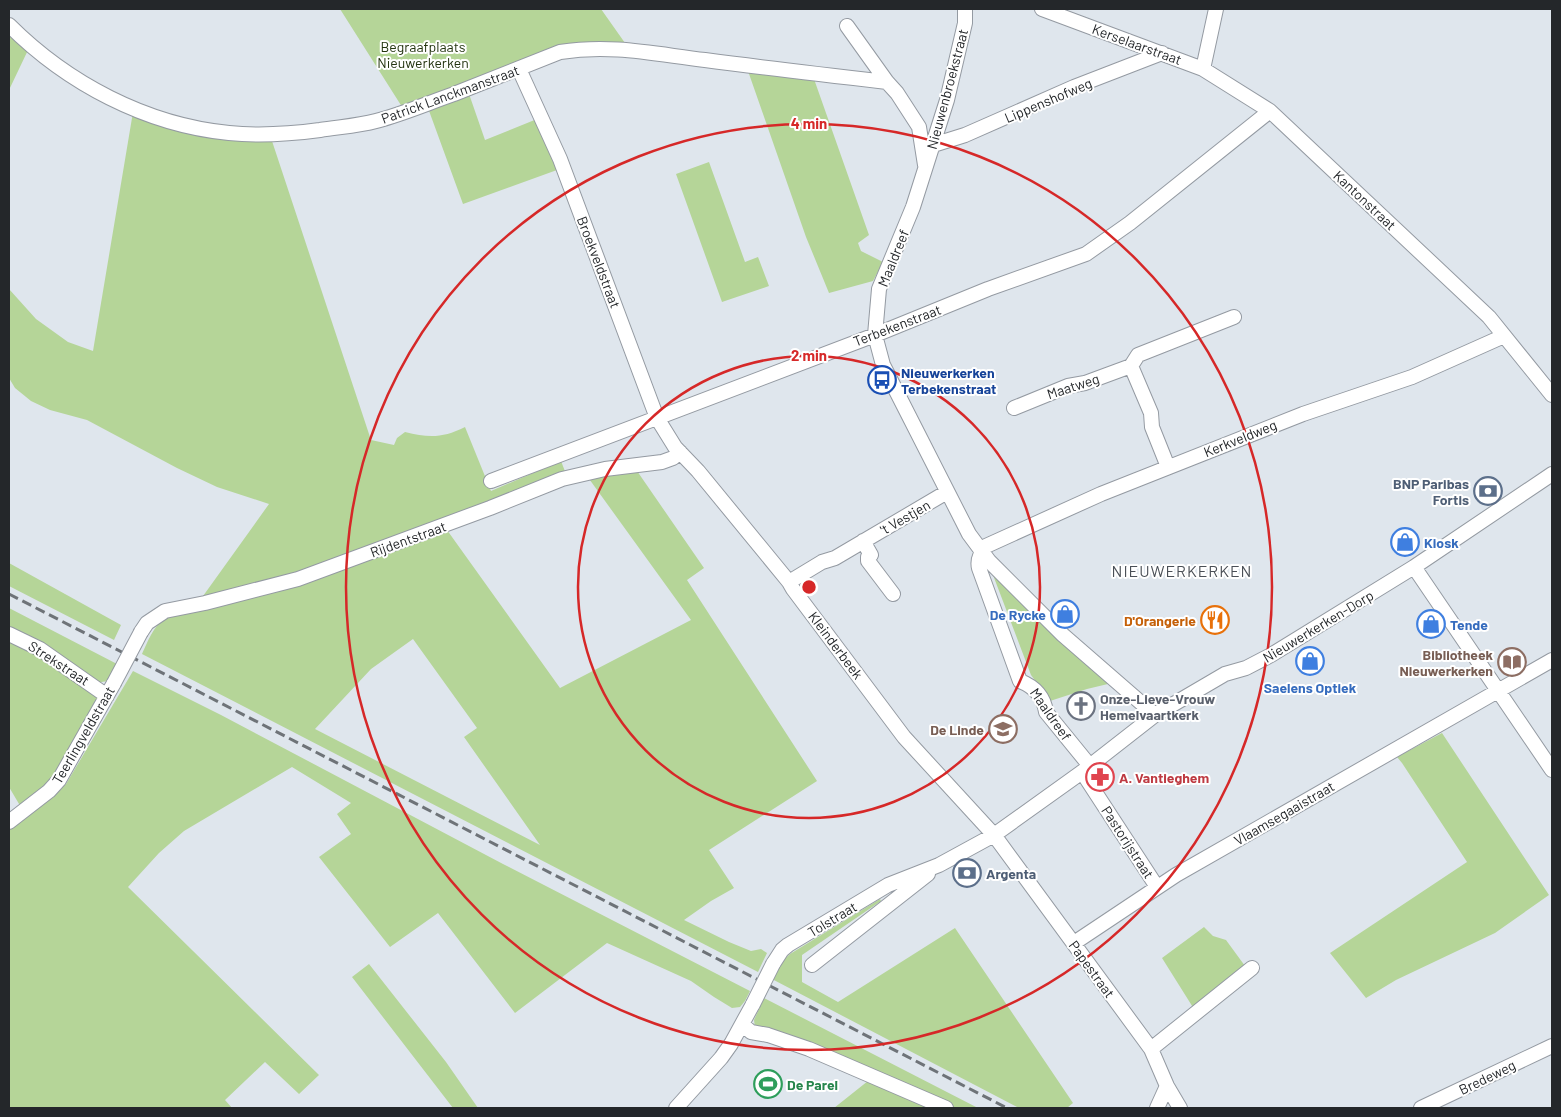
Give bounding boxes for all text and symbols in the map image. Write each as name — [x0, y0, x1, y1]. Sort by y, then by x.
street label: Kerselaarstraat — [1090, 20, 1184, 68]
street label: Nieuwenbroekstraat — [923, 27, 971, 151]
park label: Begraafplaats Nieuwerkerken — [377, 38, 469, 71]
street label: Patrick Lanckmanstraat — [379, 61, 521, 127]
street label: Lippenshofweg — [1002, 74, 1094, 126]
text: 4 min — [791, 114, 827, 132]
street label: Kantonstraat — [1330, 167, 1400, 233]
street label: Broekveldstraat — [574, 214, 624, 310]
street label: Maaldreef — [874, 227, 912, 289]
street label: Terbekenstraat — [851, 300, 943, 350]
text: 2 min — [791, 346, 827, 364]
place label: Nieuwerkerken Terbekenstraat — [901, 364, 996, 397]
bus stop icon: Nieuwerkerken Terbekenstraat — [867, 365, 897, 395]
street label: Maatweg — [1045, 370, 1101, 402]
street label: Kerkveldweg — [1201, 416, 1279, 460]
place label: BNP Paribas Fortis — [1393, 475, 1469, 508]
bank icon: BNP Paribas Fortis — [1473, 476, 1503, 506]
street label: 't Vestjen — [877, 496, 933, 538]
street label: Rijdentstraat — [368, 517, 448, 561]
shop icon: Kiosk — [1390, 527, 1420, 557]
place label: Kiosk — [1424, 534, 1459, 551]
district label: NIEUWERKERKEN — [1112, 561, 1252, 580]
centre of rings — [800, 578, 818, 596]
street label: Nieuwerkerken-Dorp — [1260, 586, 1376, 666]
shop icon: De Rycke — [1050, 599, 1080, 629]
restaurant icon: D'Orangerie — [1200, 605, 1230, 635]
place label: De Rycke — [990, 606, 1046, 623]
street label: Kleinderbeek — [805, 608, 867, 682]
shop icon: Tende — [1416, 609, 1446, 639]
place label: D'Orangerie — [1124, 612, 1196, 629]
place label: Tende — [1450, 616, 1488, 633]
street label: Strekstraat — [25, 637, 93, 689]
shop icon: Saelens Optiek — [1295, 646, 1325, 676]
place label: Bibliotheek Nieuwerkerken — [1399, 646, 1494, 679]
library icon: Bibliotheek Nieuwerkerken — [1497, 647, 1527, 677]
place label: Saelens Optiek — [1264, 679, 1357, 696]
street label: Teerlingveldstraat — [48, 683, 118, 787]
street label: Maaldreef — [1027, 685, 1075, 743]
place label: Onze-Lieve-Vrouw Hemelvaartkerk — [1100, 690, 1215, 723]
church icon: Onze-Lieve-Vrouw Hemelvaartkerk — [1066, 691, 1096, 721]
school or university icon: De Linde — [988, 714, 1018, 744]
place label: De Linde — [930, 721, 984, 738]
pharmacy icon: A. Vantieghem — [1085, 762, 1115, 792]
place label: A. Vantieghem — [1119, 769, 1209, 786]
street label: Vlaamsegaaistraat — [1231, 777, 1337, 849]
street label: Pastorijstraat — [1098, 803, 1158, 881]
bank icon: Argenta — [952, 858, 982, 888]
place label: Argenta — [986, 865, 1036, 882]
street label: Tolstraat — [804, 898, 860, 940]
street label: Papestraat — [1066, 937, 1118, 1001]
street label: Bredeweg — [1456, 1056, 1518, 1098]
sports icon: De Parel — [753, 1069, 783, 1099]
place label: De Parel — [787, 1076, 838, 1093]

